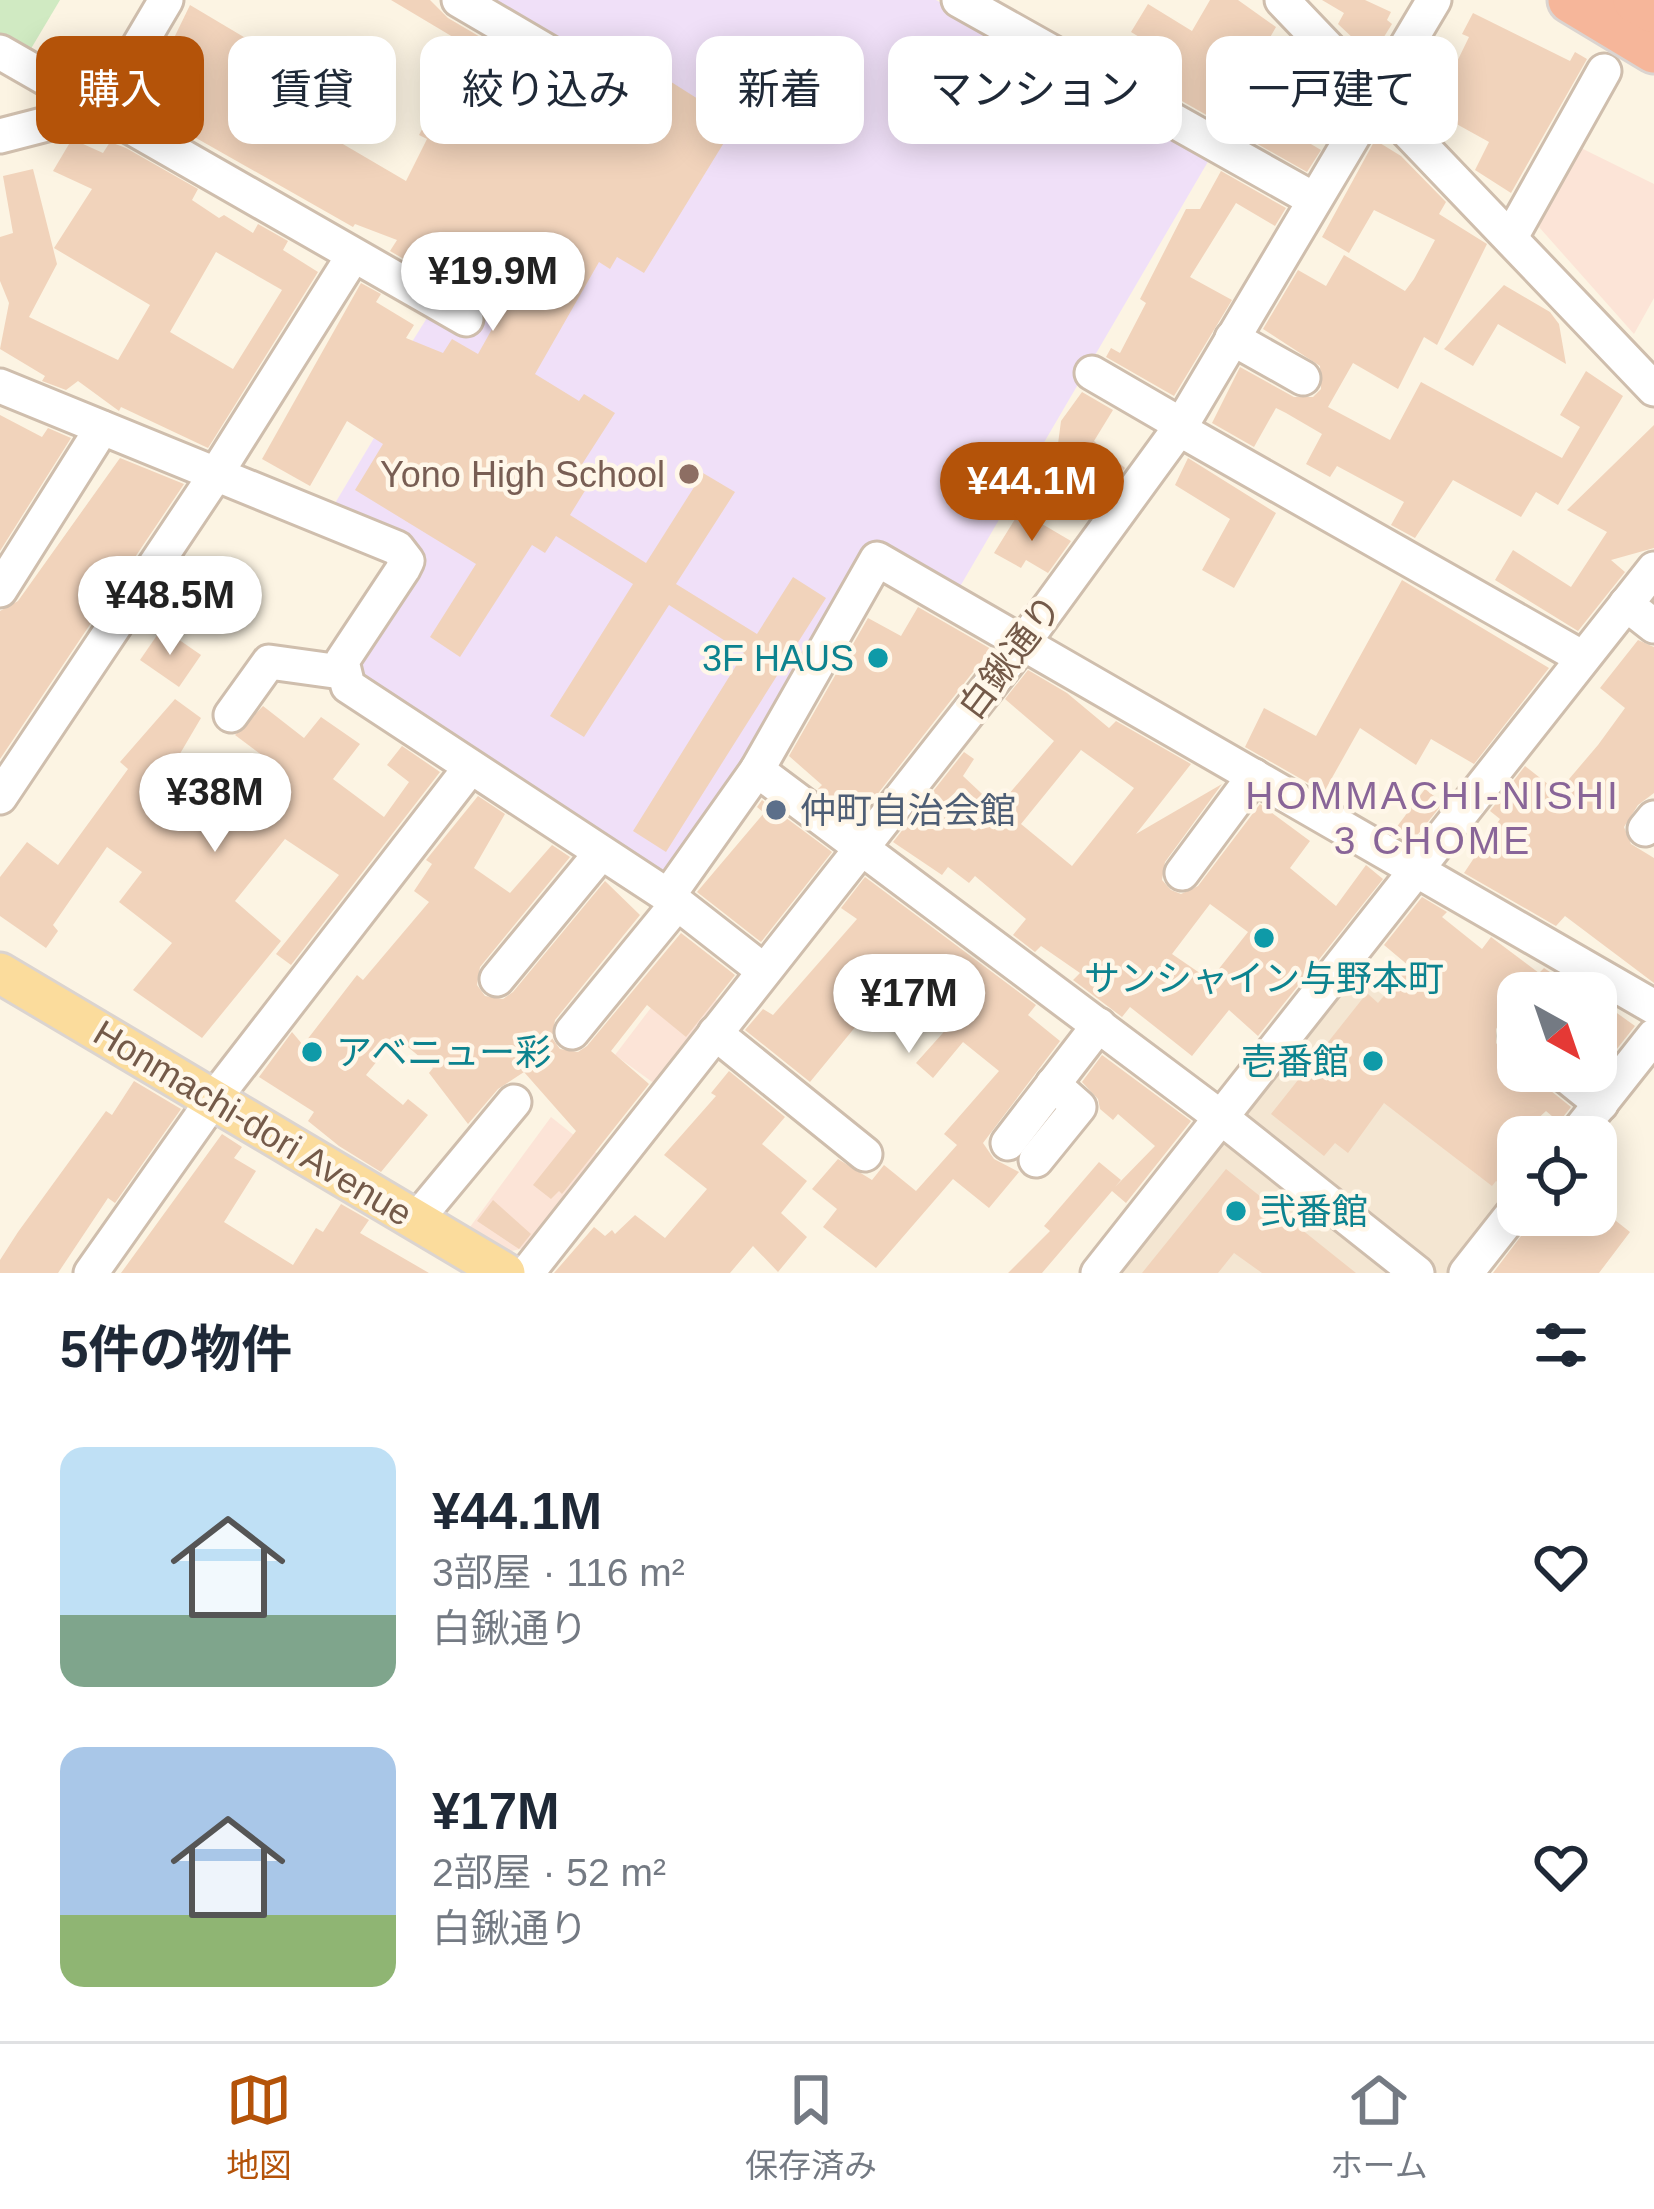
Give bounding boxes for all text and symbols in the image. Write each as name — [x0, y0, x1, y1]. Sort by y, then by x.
chip: 購入 — [36, 36, 204, 144]
chip: 賃貸 — [228, 36, 396, 144]
chip: 絞り込み — [420, 36, 672, 144]
chip: 新着 — [696, 36, 864, 144]
chip: マンション — [888, 36, 1182, 144]
chip: 一戸建て — [1206, 36, 1458, 144]
pin: ¥19.9M — [395, 232, 591, 334]
text: ¥19.9M — [428, 249, 558, 292]
pin: ¥44.1M — [934, 442, 1130, 544]
place label: Yono High School — [380, 454, 665, 495]
text: ¥44.1M — [967, 459, 1097, 502]
marker: Yono High School — [676, 461, 702, 487]
pin: ¥48.5M — [72, 556, 268, 658]
text: ¥48.5M — [105, 573, 235, 616]
street label: 白鍬通り — [950, 587, 1070, 727]
place label: 3F HAUS — [702, 638, 854, 679]
marker: 3F HAUS — [865, 645, 891, 671]
pin: ¥38M — [144, 753, 286, 855]
text: ¥38M — [166, 770, 264, 813]
district label: HOMMACHI-NISHI 3 CHOME — [1245, 774, 1621, 862]
place label: 仲町自治会館 — [800, 790, 1016, 831]
marker: 仲町自治会館 — [763, 797, 789, 823]
marker: サンシャイン与野本町 — [1251, 925, 1277, 951]
pin: ¥17M — [838, 954, 980, 1056]
place label: サンシャイン与野本町 — [1084, 958, 1444, 999]
text: ¥17M — [860, 971, 958, 1014]
north arrow — [1497, 972, 1617, 1092]
map controls — [1497, 972, 1617, 1236]
street label: Honmachi-dori Avenue — [87, 1012, 419, 1234]
place label: アベニュー彩 — [336, 1032, 551, 1073]
marker: アベニュー彩 — [299, 1039, 325, 1065]
place label: 壱番館 — [1241, 1041, 1349, 1082]
marker: 壱番館 — [1360, 1048, 1386, 1074]
button: locate — [1497, 1116, 1617, 1236]
place label: 弐番館 — [1260, 1191, 1368, 1232]
marker: 弐番館 — [1223, 1198, 1249, 1224]
icon: filters — [1528, 1312, 1594, 1378]
text: 5件の物件 — [60, 1321, 292, 1378]
text: ¥44.1M — [432, 1483, 602, 1540]
icon: home — [156, 1495, 300, 1639]
icon: heart — [1528, 1534, 1594, 1600]
text: 3部屋 · 116 m² — [432, 1551, 685, 1594]
text: 白鍬通り — [432, 1607, 588, 1650]
text: ¥17M — [432, 1783, 560, 1840]
icon: home — [156, 1795, 300, 1939]
icon: heart — [1528, 1834, 1594, 1900]
text: 2部屋 · 52 m² — [432, 1851, 666, 1894]
text: 白鍬通り — [432, 1907, 588, 1950]
tab: 地図 — [226, 2067, 292, 2187]
tab: 保存済み — [745, 2067, 877, 2187]
tab: ホーム — [1330, 2067, 1428, 2187]

